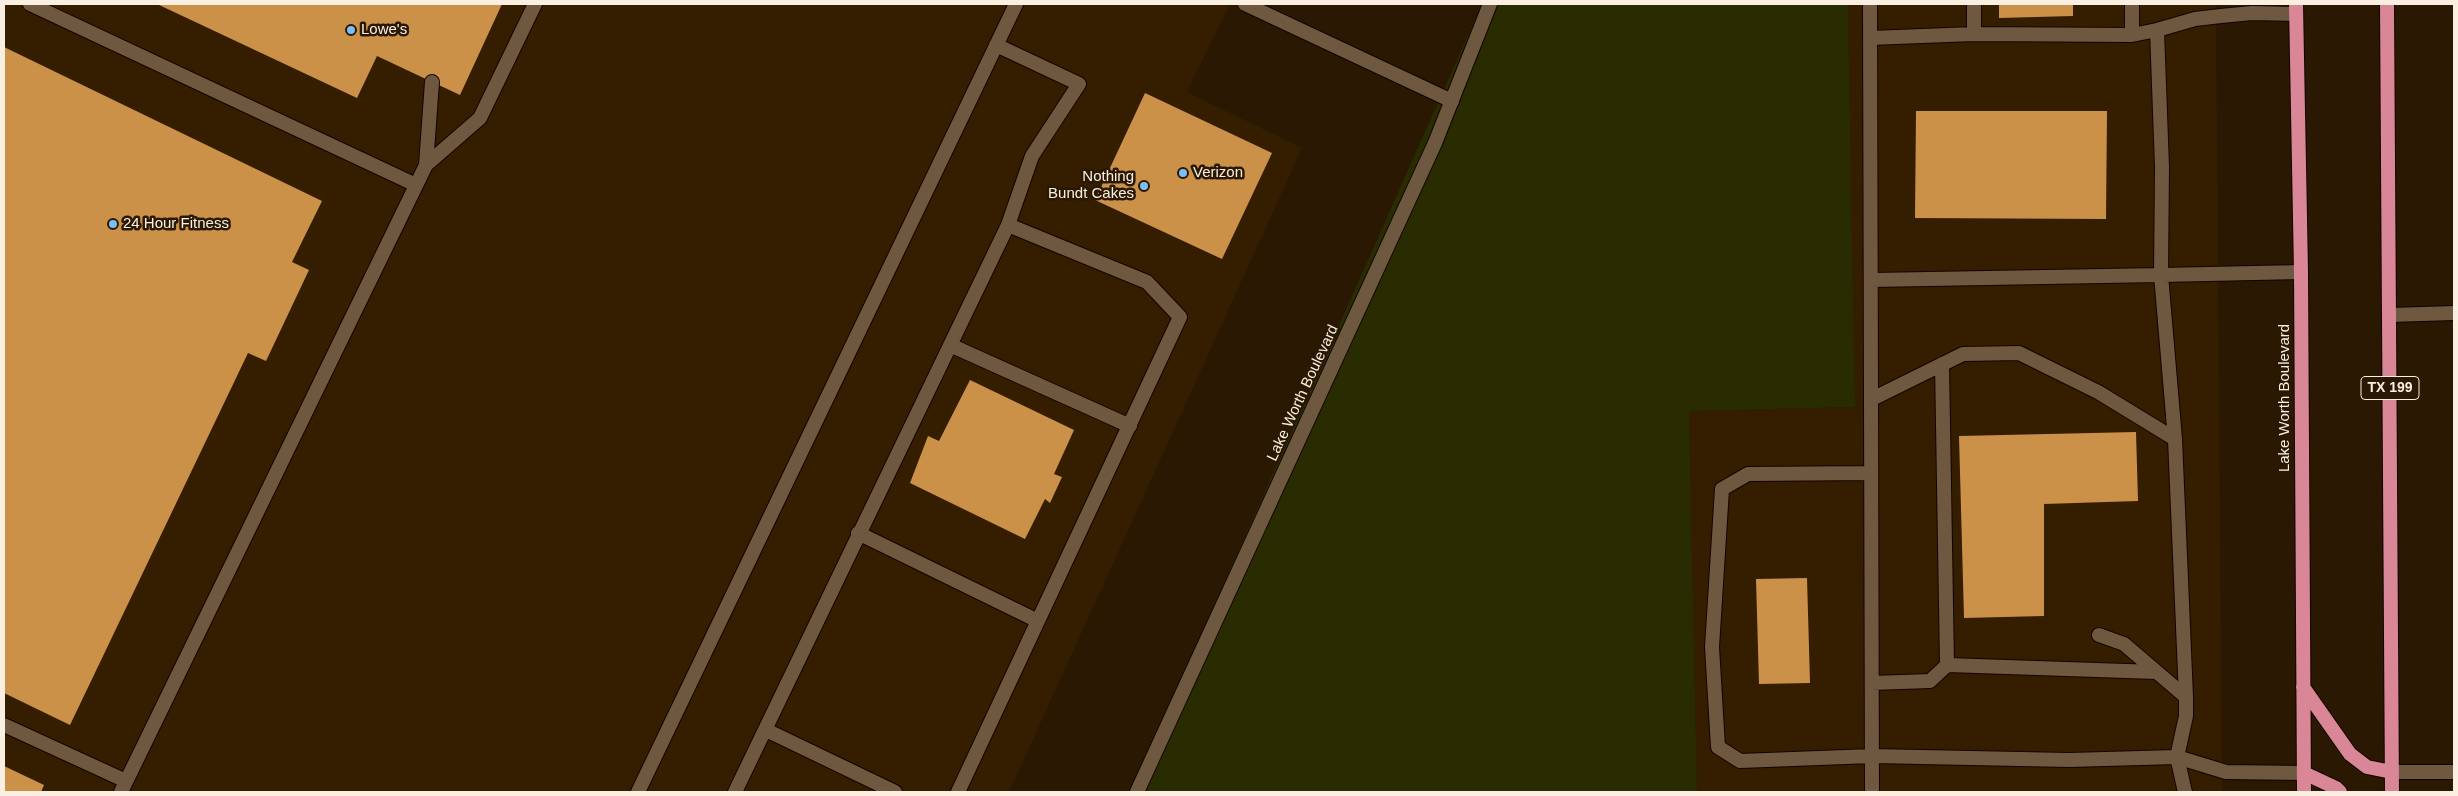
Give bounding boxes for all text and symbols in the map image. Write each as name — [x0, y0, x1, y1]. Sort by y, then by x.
place label: Lowe's — [361, 21, 407, 39]
marker: Lowe's — [345, 24, 357, 36]
place label: Verizon — [1193, 164, 1243, 182]
marker: Verizon — [1177, 167, 1189, 179]
place label: Nothing Bundt Cakes — [1048, 168, 1134, 203]
marker: Nothing Bundt Cakes — [1138, 180, 1150, 192]
place label: 24 Hour Fitness — [123, 215, 229, 233]
marker: 24 Hour Fitness — [107, 218, 119, 230]
street label: Lake Worth Boulevard — [1264, 322, 1342, 464]
street label: Lake Worth Boulevard — [2276, 324, 2294, 472]
road number: TX 199 — [2361, 376, 2419, 399]

